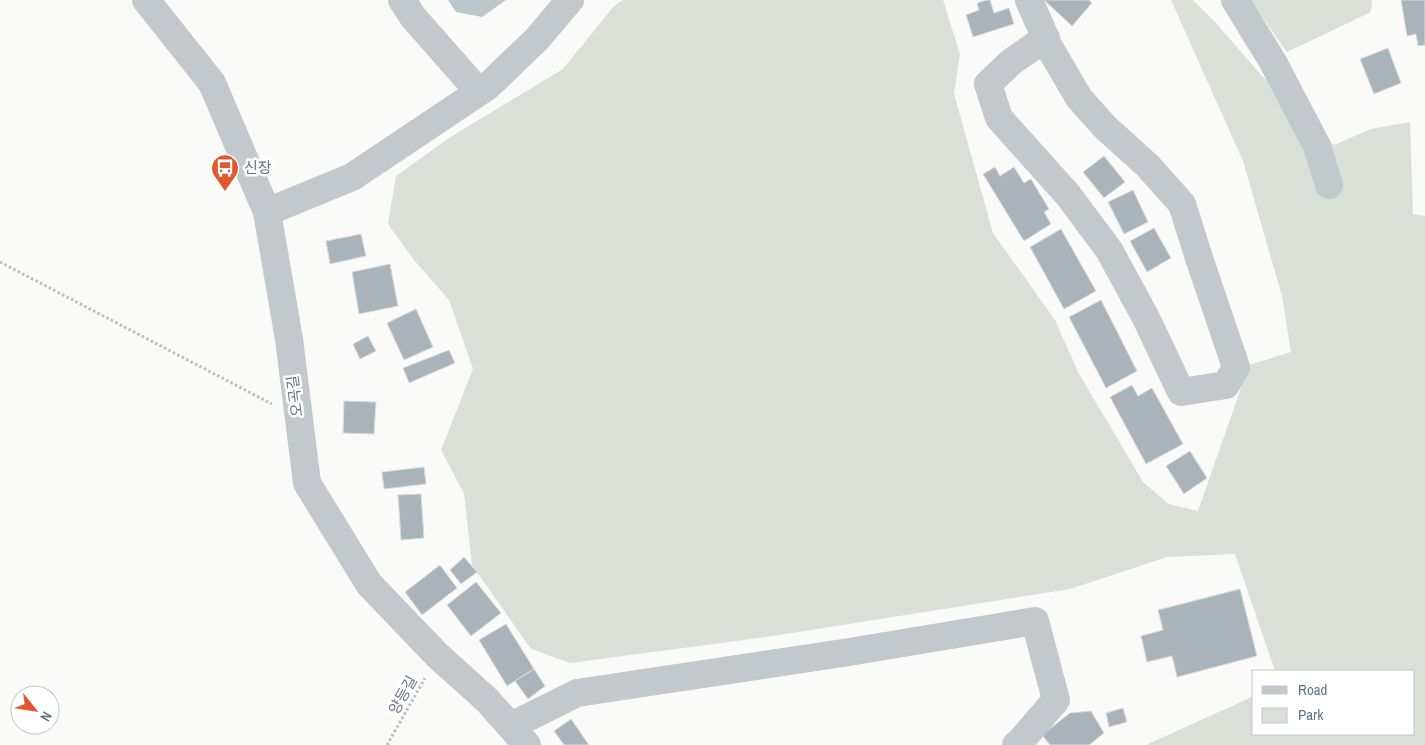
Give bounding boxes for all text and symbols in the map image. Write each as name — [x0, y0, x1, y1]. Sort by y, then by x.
bus stop icon: 신장 — [210, 153, 240, 192]
place label: 신장 — [244, 157, 272, 178]
street label: 오곡길 — [282, 374, 307, 418]
legend — [1252, 670, 1415, 735]
street label: 양등길 — [383, 672, 422, 718]
text: Road — [1298, 679, 1327, 700]
north arrow — [10, 685, 60, 735]
text: Park — [1298, 704, 1324, 725]
text: N — [36, 708, 56, 725]

